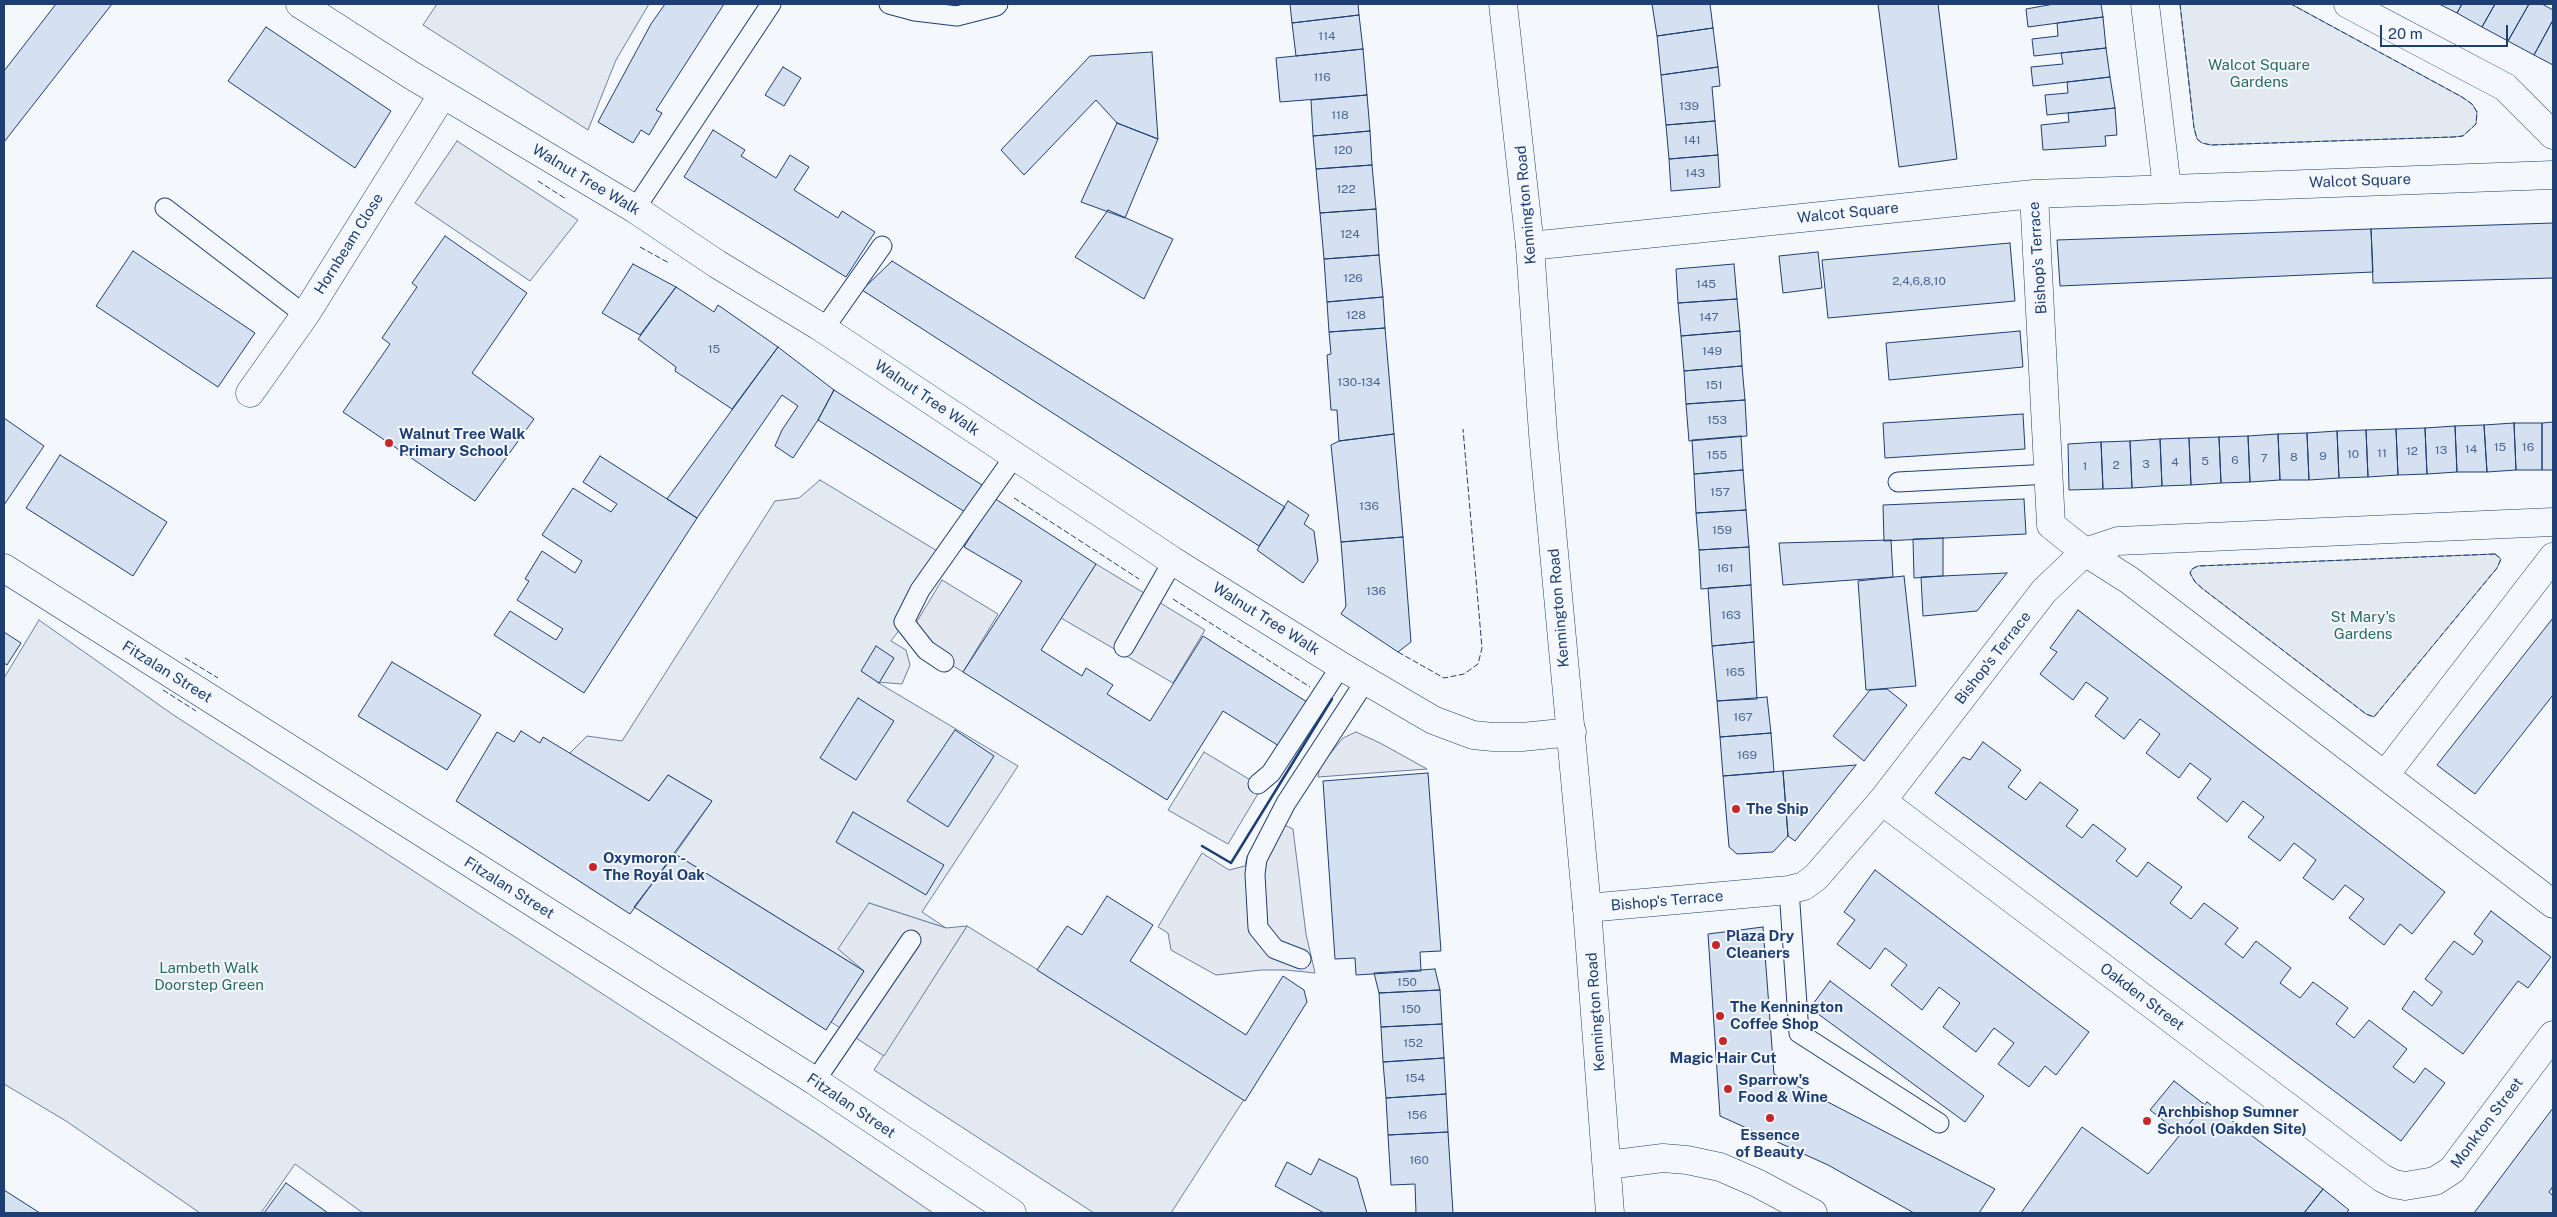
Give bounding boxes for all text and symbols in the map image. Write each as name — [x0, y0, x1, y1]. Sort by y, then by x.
scale bar — [2382, 15, 2510, 47]
text: 20 m — [2388, 25, 2423, 42]
house number: 114 — [1318, 29, 1336, 43]
park label: Walcot Square Gardens — [2208, 56, 2310, 91]
house number: 116 — [1313, 70, 1331, 84]
house number: 139 — [1679, 99, 1699, 113]
house number: 118 — [1331, 108, 1349, 122]
house number: 141 — [1683, 133, 1701, 147]
street label: Walnut Tree Walk — [529, 141, 643, 219]
house number: 120 — [1333, 143, 1353, 157]
street label: Kennington Road — [1512, 145, 1540, 265]
house number: 143 — [1685, 166, 1705, 180]
street label: Walcot Square — [2309, 170, 2411, 192]
house number: 122 — [1336, 182, 1356, 196]
street label: Hornbeam Close — [311, 190, 387, 298]
street label: Walcot Square — [1796, 199, 1900, 227]
street label: Bishop's Terrace — [2025, 201, 2051, 315]
house number: 124 — [1340, 227, 1360, 241]
house number: 126 — [1343, 271, 1363, 285]
house number: 2,4,6,8,10 — [1892, 274, 1946, 288]
house number: 145 — [1696, 277, 1716, 291]
house number: 128 — [1346, 308, 1366, 322]
house number: 147 — [1699, 310, 1719, 324]
house number: 15 — [708, 342, 720, 356]
house number: 149 — [1702, 344, 1722, 358]
street label: Walnut Tree Walk — [871, 356, 983, 440]
house number: 130-134 — [1337, 375, 1381, 389]
house number: 151 — [1705, 378, 1723, 392]
house number: 153 — [1707, 413, 1727, 427]
place label: Walnut Tree Walk Primary School — [399, 425, 525, 460]
marker: Walnut Tree Walk Primary School — [383, 437, 395, 449]
house number: 15 — [2494, 440, 2506, 454]
house number: 16 — [2522, 440, 2534, 454]
house number: 14 — [2465, 442, 2477, 456]
house number: 13 — [2435, 443, 2447, 457]
house number: 12 — [2406, 444, 2418, 458]
house number: 11 — [2377, 446, 2387, 460]
house number: 10 — [2347, 447, 2359, 461]
house number: 155 — [1707, 448, 1727, 462]
house number: 9 — [2319, 449, 2327, 463]
house number: 8 — [2290, 450, 2298, 464]
house number: 7 — [2260, 451, 2268, 465]
house number: 6 — [2231, 453, 2239, 467]
house number: 5 — [2201, 454, 2209, 468]
house number: 4 — [2171, 455, 2179, 469]
house number: 3 — [2142, 457, 2150, 471]
house number: 2 — [2112, 458, 2120, 472]
house number: 1 — [2083, 459, 2087, 473]
house number: 157 — [1710, 485, 1730, 499]
house number: 136 — [1359, 499, 1379, 513]
house number: 159 — [1712, 523, 1732, 537]
street label: Kennington Road — [1545, 548, 1573, 668]
house number: 161 — [1716, 561, 1734, 575]
street label: Walnut Tree Walk — [1209, 579, 1323, 659]
house number: 136 — [1366, 584, 1386, 598]
house number: 163 — [1721, 608, 1741, 622]
street label: Bishop's Terrace — [1951, 608, 2035, 708]
park label: St Mary's Gardens — [2330, 608, 2396, 643]
street label: Fitzalan Street — [119, 637, 215, 707]
house number: 165 — [1725, 665, 1745, 679]
house number: 167 — [1733, 710, 1753, 724]
house number: 169 — [1737, 748, 1757, 762]
place label: The Ship — [1746, 800, 1809, 818]
marker: The Ship — [1730, 803, 1742, 815]
place label: Oxymoron - The Royal Oak — [603, 849, 705, 884]
street label: Fitzalan Street — [461, 853, 557, 923]
marker: Oxymoron - The Royal Oak — [587, 861, 599, 873]
street label: Bishop's Terrace — [1610, 887, 1724, 915]
place label: Plaza Dry Cleaners — [1726, 927, 1794, 962]
marker: Plaza Dry Cleaners — [1710, 939, 1722, 951]
street label: Kennington Road — [1583, 952, 1609, 1072]
park label: Lambeth Walk Doorstep Green — [154, 959, 264, 994]
street label: Oakden Street — [2096, 959, 2188, 1035]
house number: 150 — [1397, 975, 1417, 989]
place label: The Kennington Coffee Shop — [1730, 998, 1843, 1033]
house number: 150 — [1401, 1002, 1421, 1016]
marker: The Kennington Coffee Shop — [1714, 1010, 1726, 1022]
marker: Magic Hair Cut — [1717, 1035, 1729, 1047]
house number: 152 — [1403, 1036, 1423, 1050]
place label: Magic Hair Cut — [1670, 1049, 1776, 1067]
street label: Fitzalan Street — [803, 1070, 899, 1142]
house number: 154 — [1405, 1071, 1425, 1085]
place label: Sparrow's Food & Wine — [1738, 1071, 1828, 1106]
street label: Monkton Street — [2447, 1074, 2527, 1172]
marker: Sparrow's Food & Wine — [1722, 1083, 1734, 1095]
place label: Archbishop Sumner School (Oakden Site) — [2157, 1103, 2307, 1138]
house number: 156 — [1407, 1108, 1427, 1122]
marker: Essence of Beauty — [1764, 1112, 1776, 1124]
marker: Archbishop Sumner School (Oakden Site) — [2141, 1115, 2153, 1127]
place label: Essence of Beauty — [1736, 1126, 1804, 1161]
house number: 160 — [1409, 1153, 1429, 1167]

